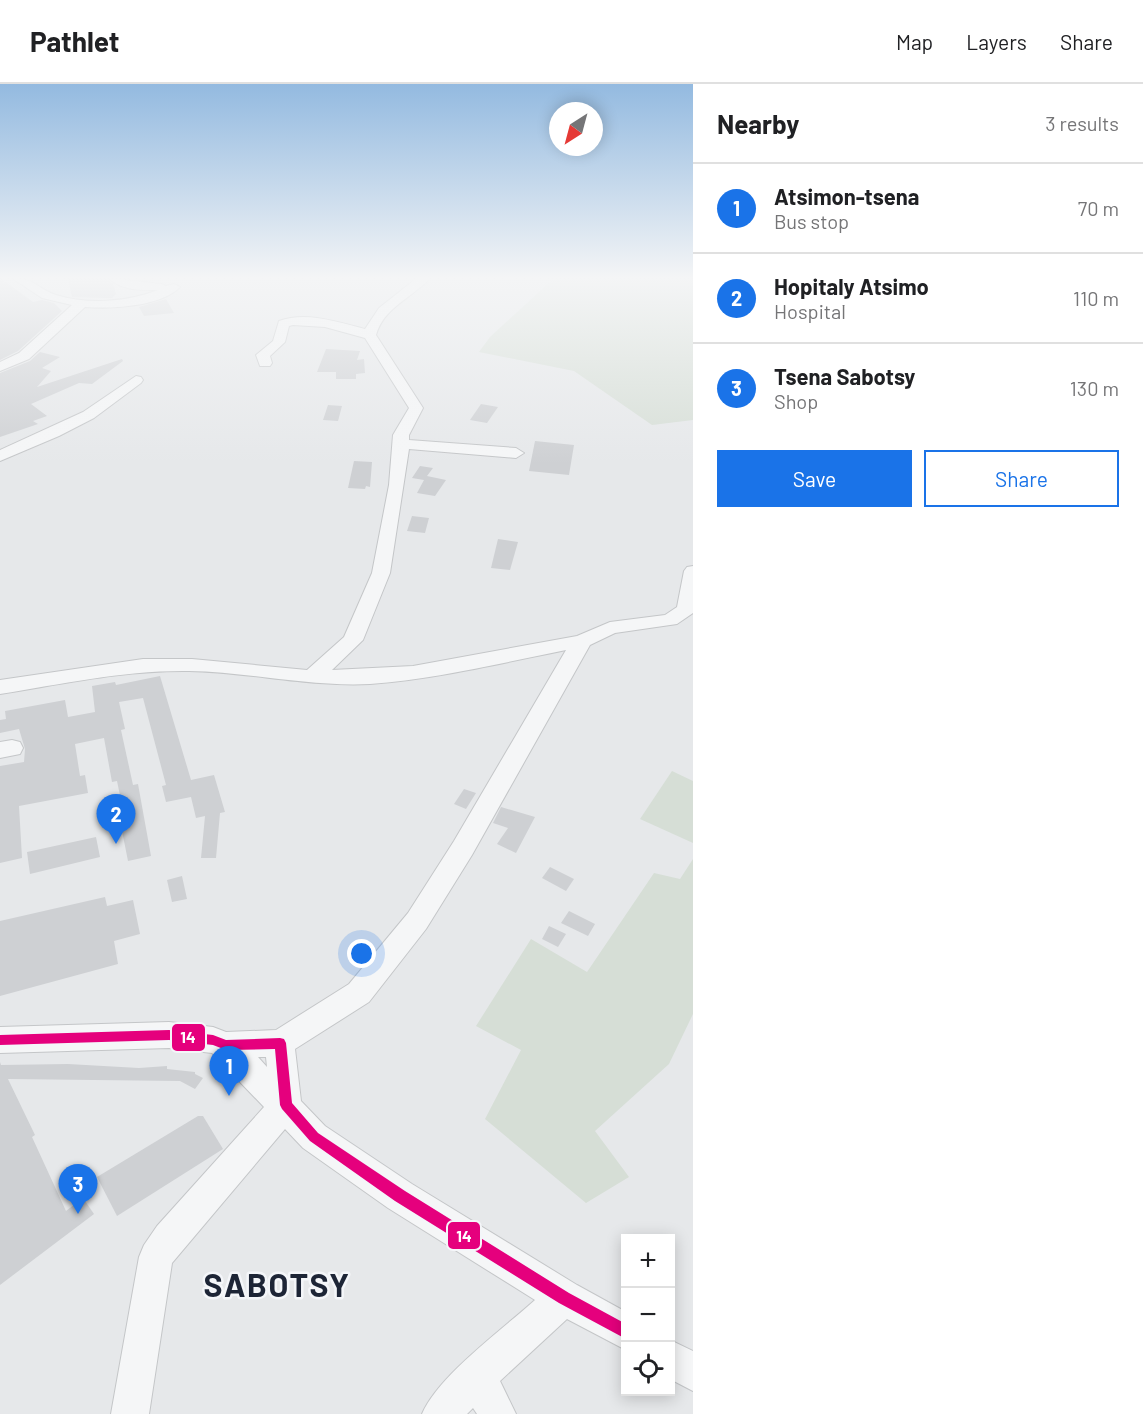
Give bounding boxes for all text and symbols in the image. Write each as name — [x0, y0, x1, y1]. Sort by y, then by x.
text: Pathlet — [30, 24, 119, 58]
text: Map — [896, 29, 933, 54]
text: Layers — [966, 29, 1027, 54]
text: Share — [1060, 29, 1113, 54]
north arrow — [549, 102, 603, 156]
text: Nearby — [717, 108, 799, 139]
text: 3 results — [1045, 111, 1119, 135]
text: Atsimon-tsena — [774, 183, 919, 209]
text: 1 — [733, 196, 740, 220]
text: 70 m — [1078, 196, 1119, 220]
text: Bus stop — [774, 209, 849, 233]
text: Hopitaly Atsimo — [774, 273, 929, 299]
text: 2 — [731, 286, 742, 310]
text: 110 m — [1073, 286, 1119, 310]
text: Hospital — [774, 299, 846, 323]
text: Tsena Sabotsy — [774, 363, 915, 389]
text: 3 — [731, 376, 742, 400]
text: 130 m — [1070, 376, 1119, 400]
text: Shop — [774, 389, 818, 413]
button: Save — [717, 450, 912, 507]
button: Share — [924, 450, 1119, 507]
pin: 2 — [96, 794, 136, 844]
your location — [347, 939, 376, 968]
line badge: 14 — [171, 1023, 206, 1052]
text: 14 — [180, 1027, 196, 1046]
pin: 1 — [210, 1046, 248, 1096]
pin: 3 — [58, 1164, 98, 1214]
line badge: 14 — [447, 1221, 481, 1250]
text: 14 — [456, 1226, 472, 1245]
map controls — [621, 1234, 675, 1396]
button: + — [621, 1234, 675, 1288]
district label: SABOTSY — [204, 1265, 350, 1303]
button: − — [621, 1288, 675, 1342]
button: locate — [621, 1342, 675, 1396]

